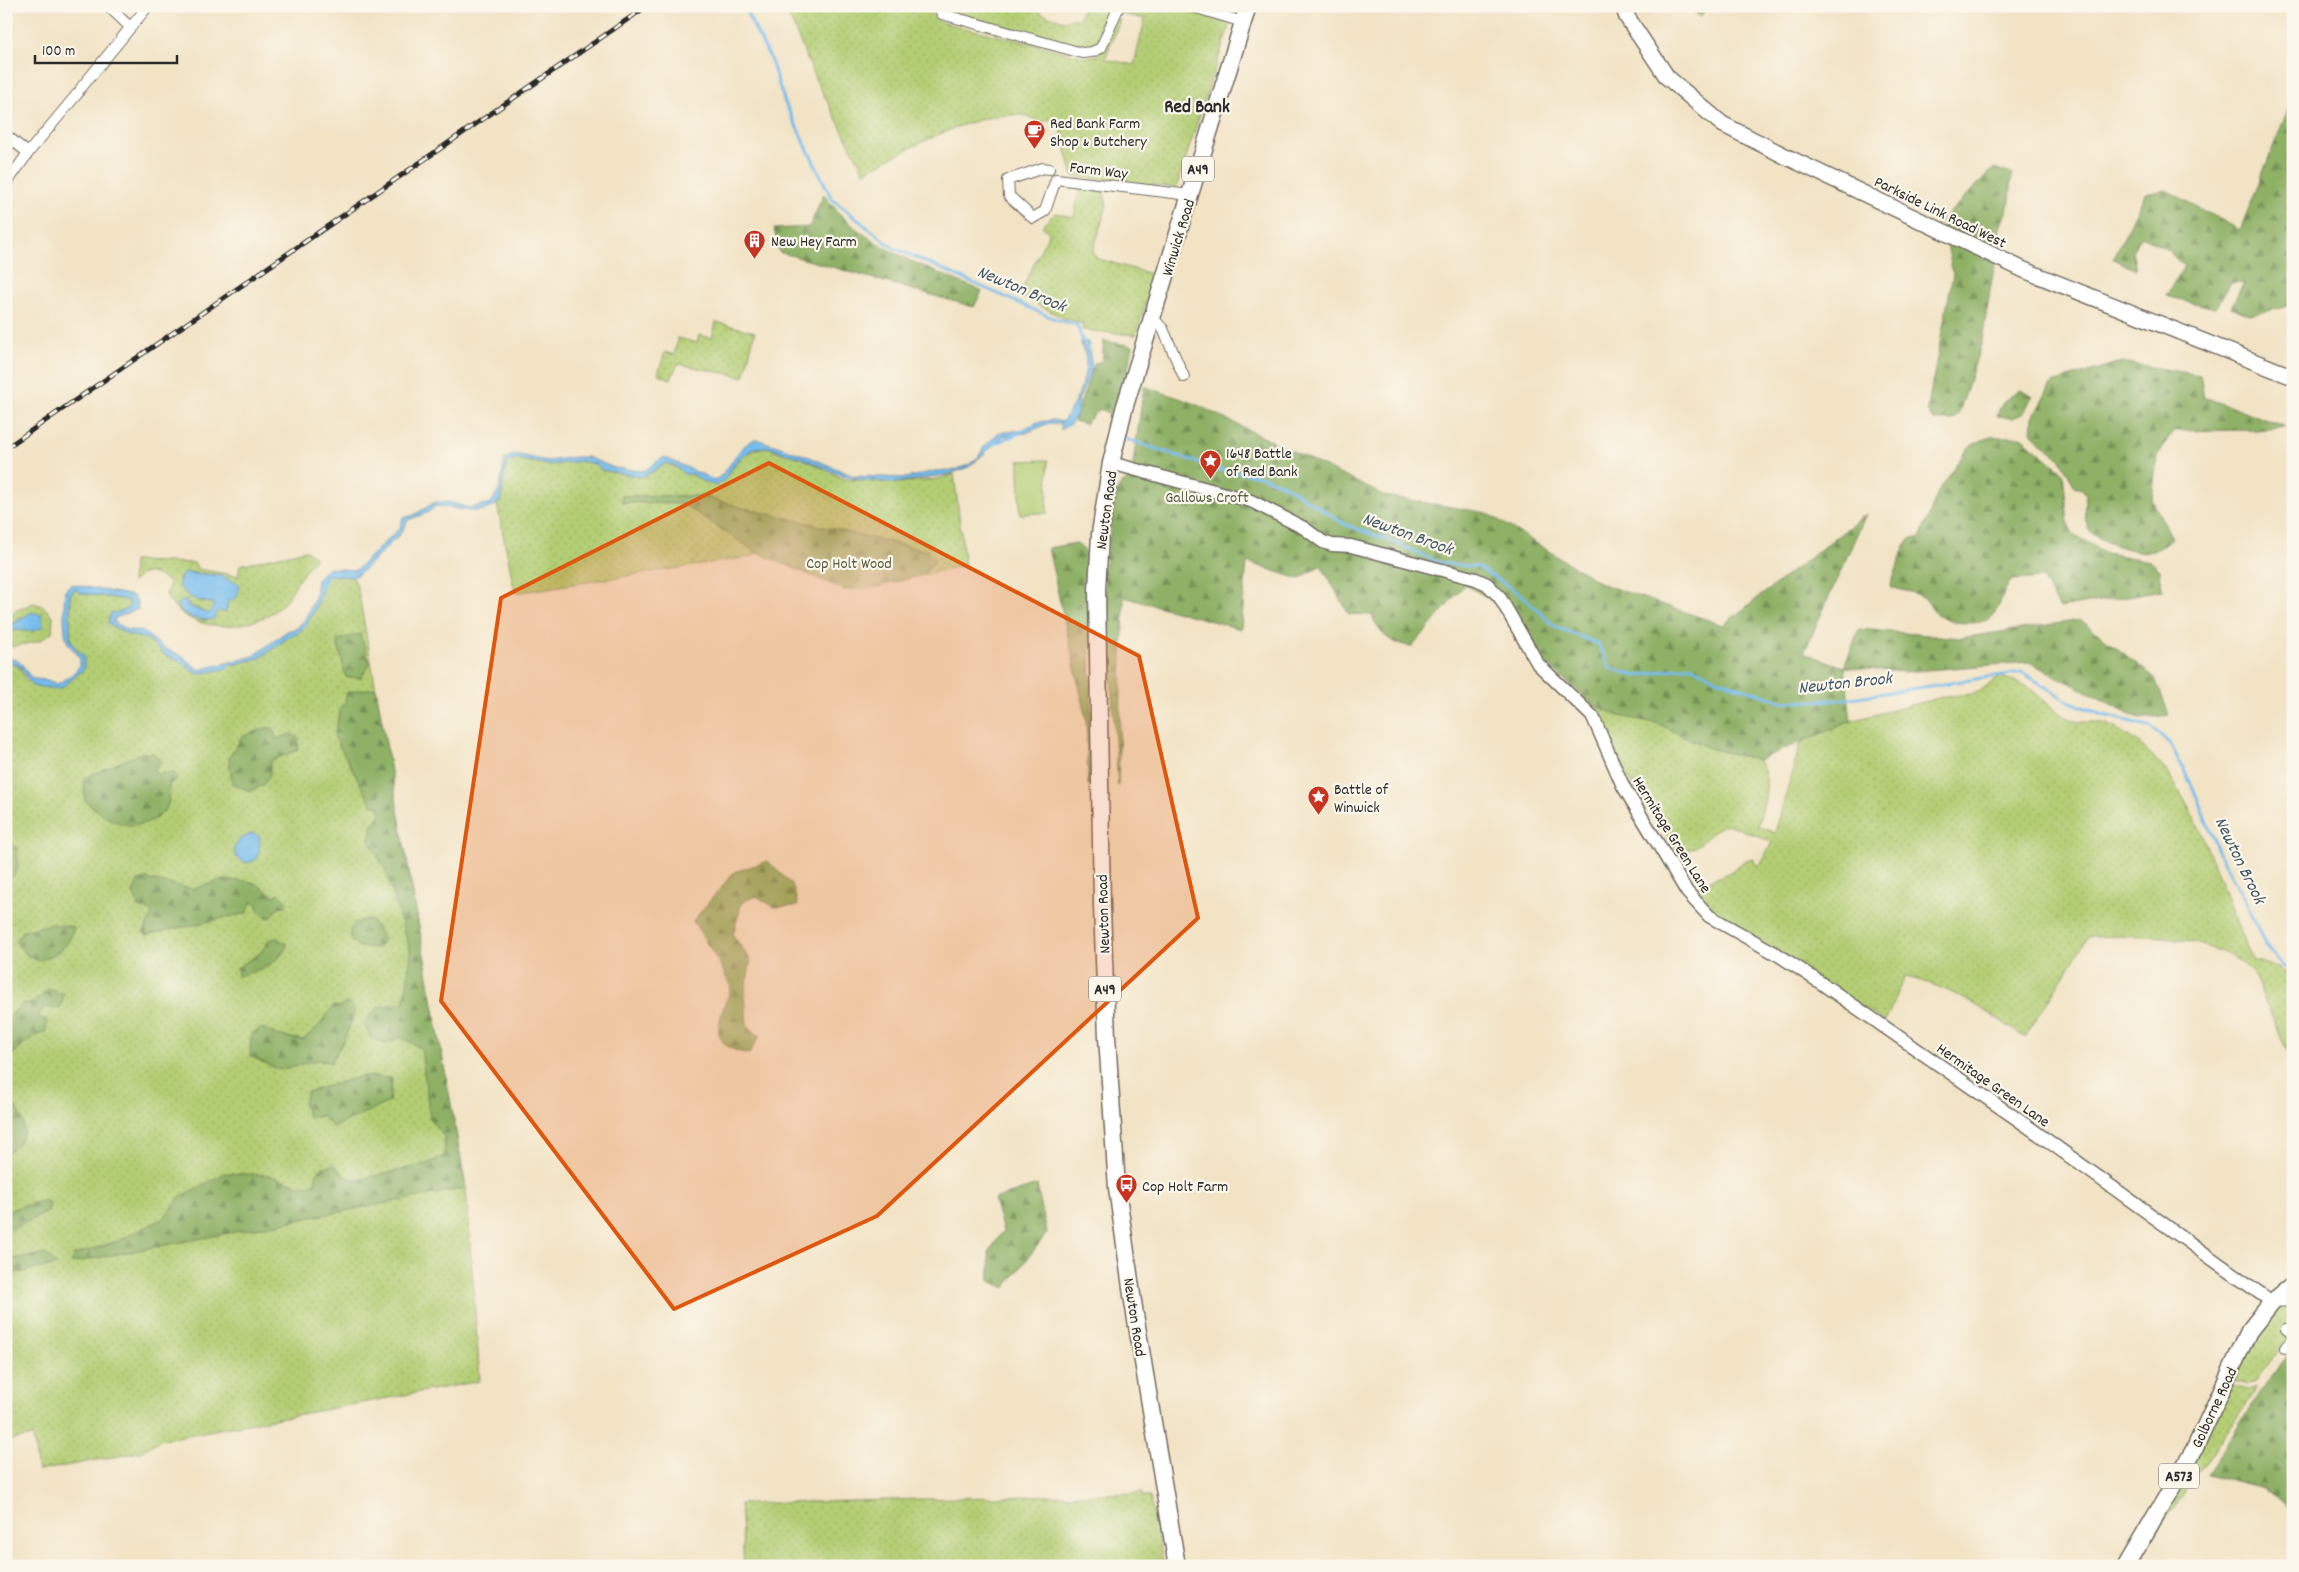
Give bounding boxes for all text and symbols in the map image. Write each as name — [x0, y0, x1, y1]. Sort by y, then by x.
scale bar — [35, 32, 178, 64]
text: 100 m — [42, 41, 75, 63]
district label: Red Bank — [1164, 95, 1230, 122]
place label: Red Bank Farm Shop & Butchery — [1050, 113, 1147, 154]
cafe icon: Red Bank Farm Shop & Butchery — [1022, 119, 1046, 150]
road number: A49 — [1182, 156, 1214, 182]
street label: Farm Way — [1068, 157, 1130, 187]
street label: Parkside Link Road West — [1870, 171, 2010, 255]
street label: Winwick Road — [1157, 196, 1202, 279]
building icon: New Hey Farm — [743, 228, 767, 259]
place label: New Hey Farm — [771, 231, 857, 254]
water label: Newton Brook — [973, 260, 1071, 321]
place label: 1648 Battle of Red Bank — [1226, 443, 1297, 484]
place icon: 1648 Battle of Red Bank — [1198, 449, 1222, 480]
street label: Newton Road — [1091, 470, 1124, 551]
park label: Gallows Croft — [1165, 487, 1249, 510]
water label: Newton Brook — [1359, 508, 1457, 564]
park label: Cop Holt Wood — [806, 553, 892, 576]
water label: Newton Brook — [1797, 667, 1895, 702]
street label: Hermitage Green Lane — [1626, 772, 1716, 898]
place label: Battle of Winwick — [1334, 779, 1389, 820]
place icon: Battle of Winwick — [1306, 785, 1330, 816]
water label: Newton Brook — [2207, 813, 2271, 910]
street label: Newton Road — [1092, 874, 1117, 954]
road number: A49 — [1089, 976, 1121, 1002]
street label: Hermitage Green Lane — [1931, 1038, 2054, 1134]
bus stop icon: Cop Holt Farm — [1114, 1173, 1138, 1204]
place label: Cop Holt Farm — [1142, 1176, 1228, 1199]
street label: Newton Road — [1116, 1276, 1151, 1358]
street label: Golborne Road — [2186, 1364, 2244, 1452]
road number: A573 — [2159, 1464, 2199, 1488]

